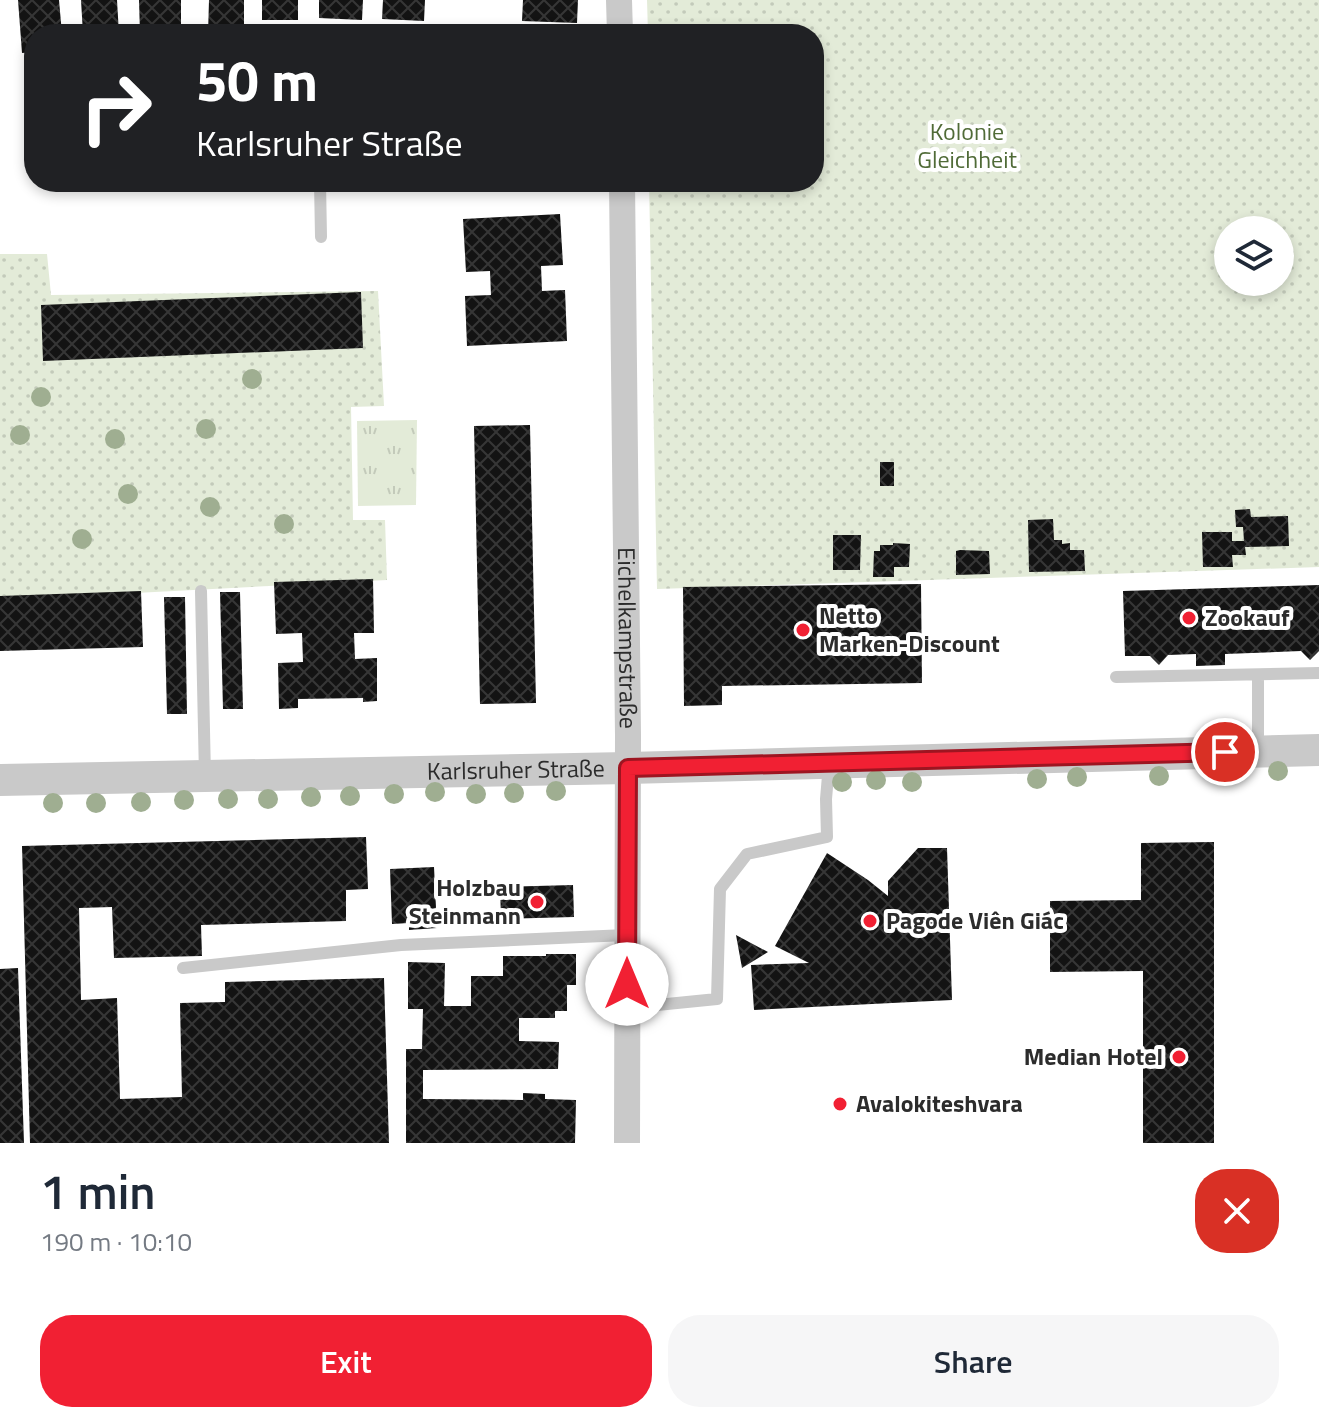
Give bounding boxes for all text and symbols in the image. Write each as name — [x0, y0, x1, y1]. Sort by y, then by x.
text: 50 m — [196, 38, 318, 123]
icon: right — [64, 56, 168, 160]
park label: Kolonie Gleichheit — [917, 113, 1017, 177]
text: Karlsruher Straße — [196, 115, 463, 170]
map controls — [1214, 216, 1294, 296]
button: layers — [1214, 216, 1294, 296]
street label: Eichelkampstraße — [609, 547, 647, 729]
place label: Netto Marken-Discount — [819, 597, 1000, 661]
place label: Zookauf — [1205, 599, 1290, 635]
marker: Zookauf — [1180, 609, 1198, 627]
marker: Netto Marken-Discount — [794, 621, 812, 639]
pin — [1191, 718, 1259, 786]
icon: arrive — [1203, 730, 1247, 774]
street label: Karlsruher Straße — [427, 749, 605, 789]
place label: Holzbau Steinmann — [409, 869, 521, 933]
marker: Holzbau Steinmann — [528, 893, 546, 911]
place label: Pagode Viên Giác — [886, 902, 1064, 938]
marker: Pagode Viên Giác — [861, 912, 879, 930]
position arrow — [585, 942, 669, 1026]
place label: Median Hotel — [1024, 1038, 1163, 1074]
marker: Median Hotel — [1170, 1048, 1188, 1066]
place label: Avalokiteshvara — [856, 1085, 1023, 1121]
marker: Avalokiteshvara — [831, 1095, 849, 1113]
text: 1 min — [40, 1155, 155, 1228]
button: close — [1195, 1169, 1279, 1253]
text: 190 m · 10:10 — [40, 1222, 192, 1261]
button: Exit — [40, 1315, 652, 1407]
button: Share — [668, 1315, 1279, 1407]

